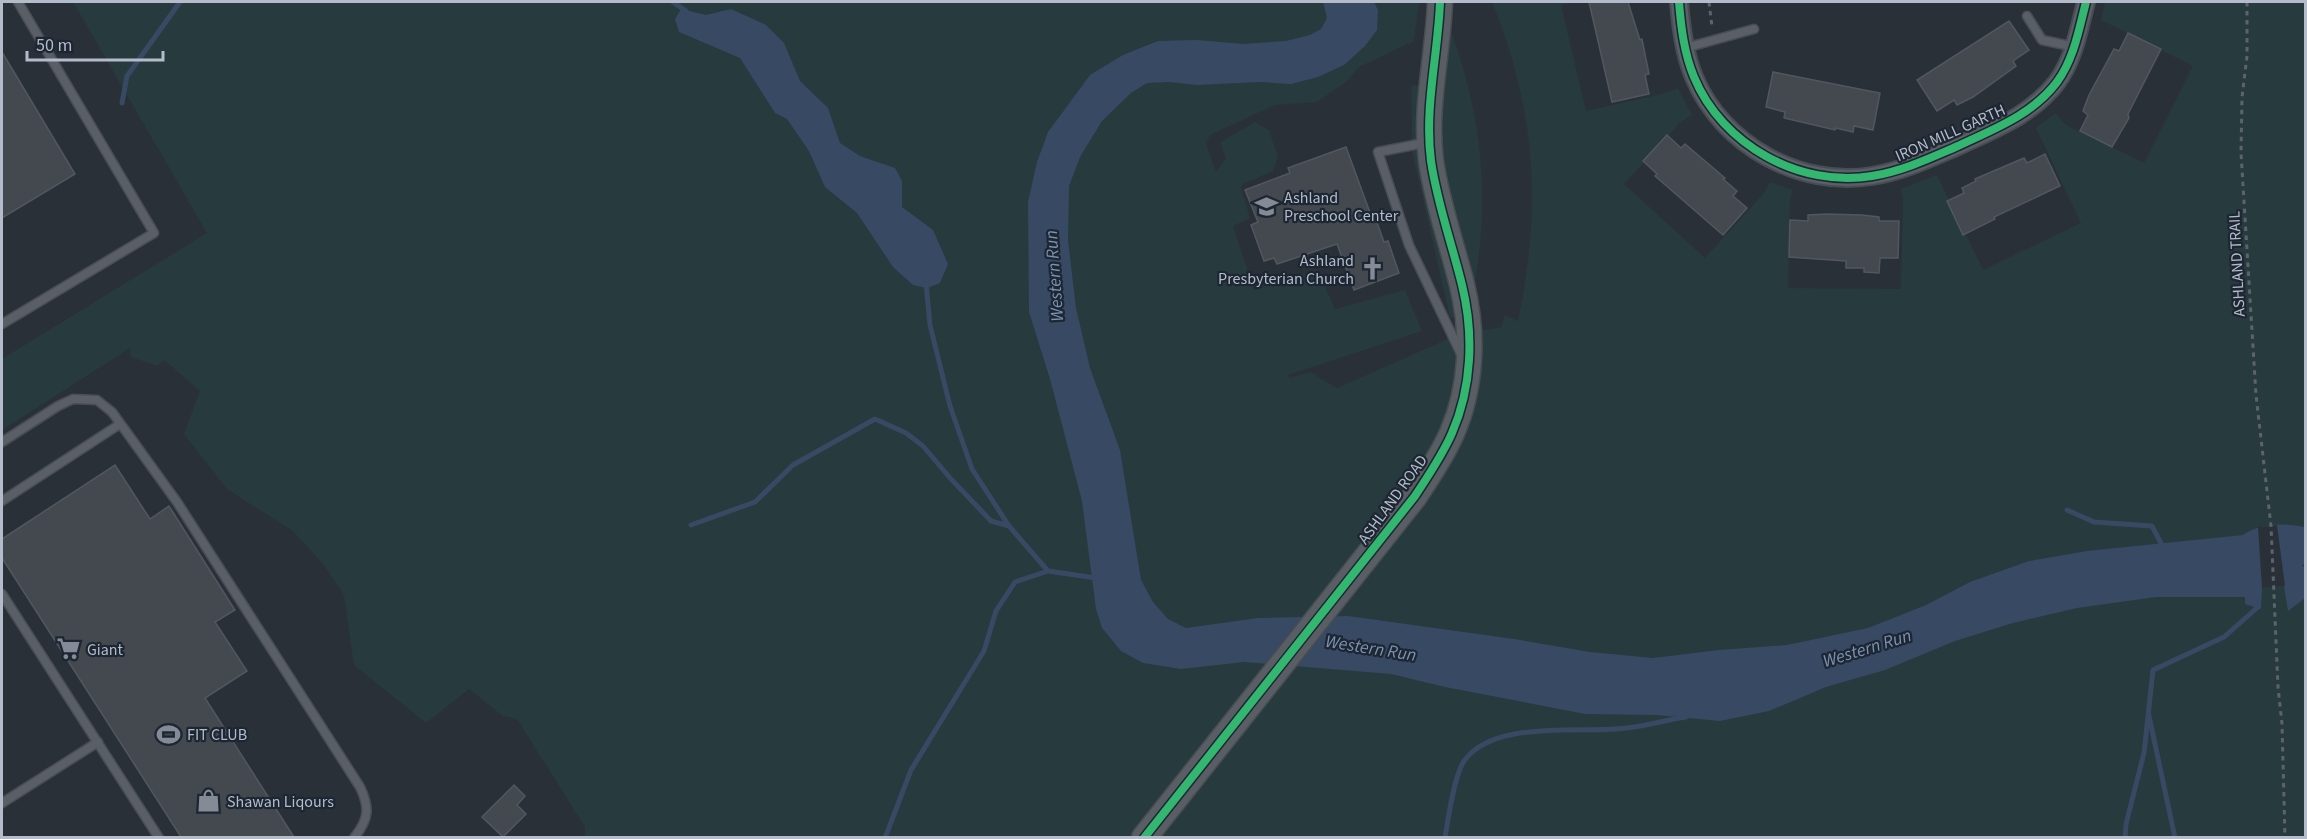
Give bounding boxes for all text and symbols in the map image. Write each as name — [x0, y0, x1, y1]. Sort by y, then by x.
scale bar — [27, 24, 164, 62]
text: 50 m — [36, 33, 72, 58]
street label: IRON MILL GARTH — [1892, 99, 2009, 167]
place label: Ashland Preschool Center — [1284, 187, 1399, 227]
school or university icon: Ashland Preschool Center — [1253, 193, 1279, 219]
street label: ASHLAND TRAIL — [2223, 210, 2251, 317]
water label: Western Run — [1039, 229, 1070, 323]
place label: Ashland Presbyterian Church — [1218, 250, 1354, 290]
church icon: Ashland Presbyterian Church — [1359, 256, 1385, 282]
street label: ASHLAND ROAD — [1353, 450, 1433, 549]
water label: Western Run — [1820, 623, 1915, 674]
water label: Western Run — [1324, 629, 1418, 668]
supermarket icon: Giant — [56, 636, 82, 662]
place label: Giant — [87, 639, 124, 661]
sports icon: FIT CLUB — [156, 721, 182, 747]
place label: FIT CLUB — [187, 724, 247, 746]
shop icon: Shawan Liqours — [196, 788, 222, 814]
place label: Shawan Liqours — [227, 791, 334, 813]

